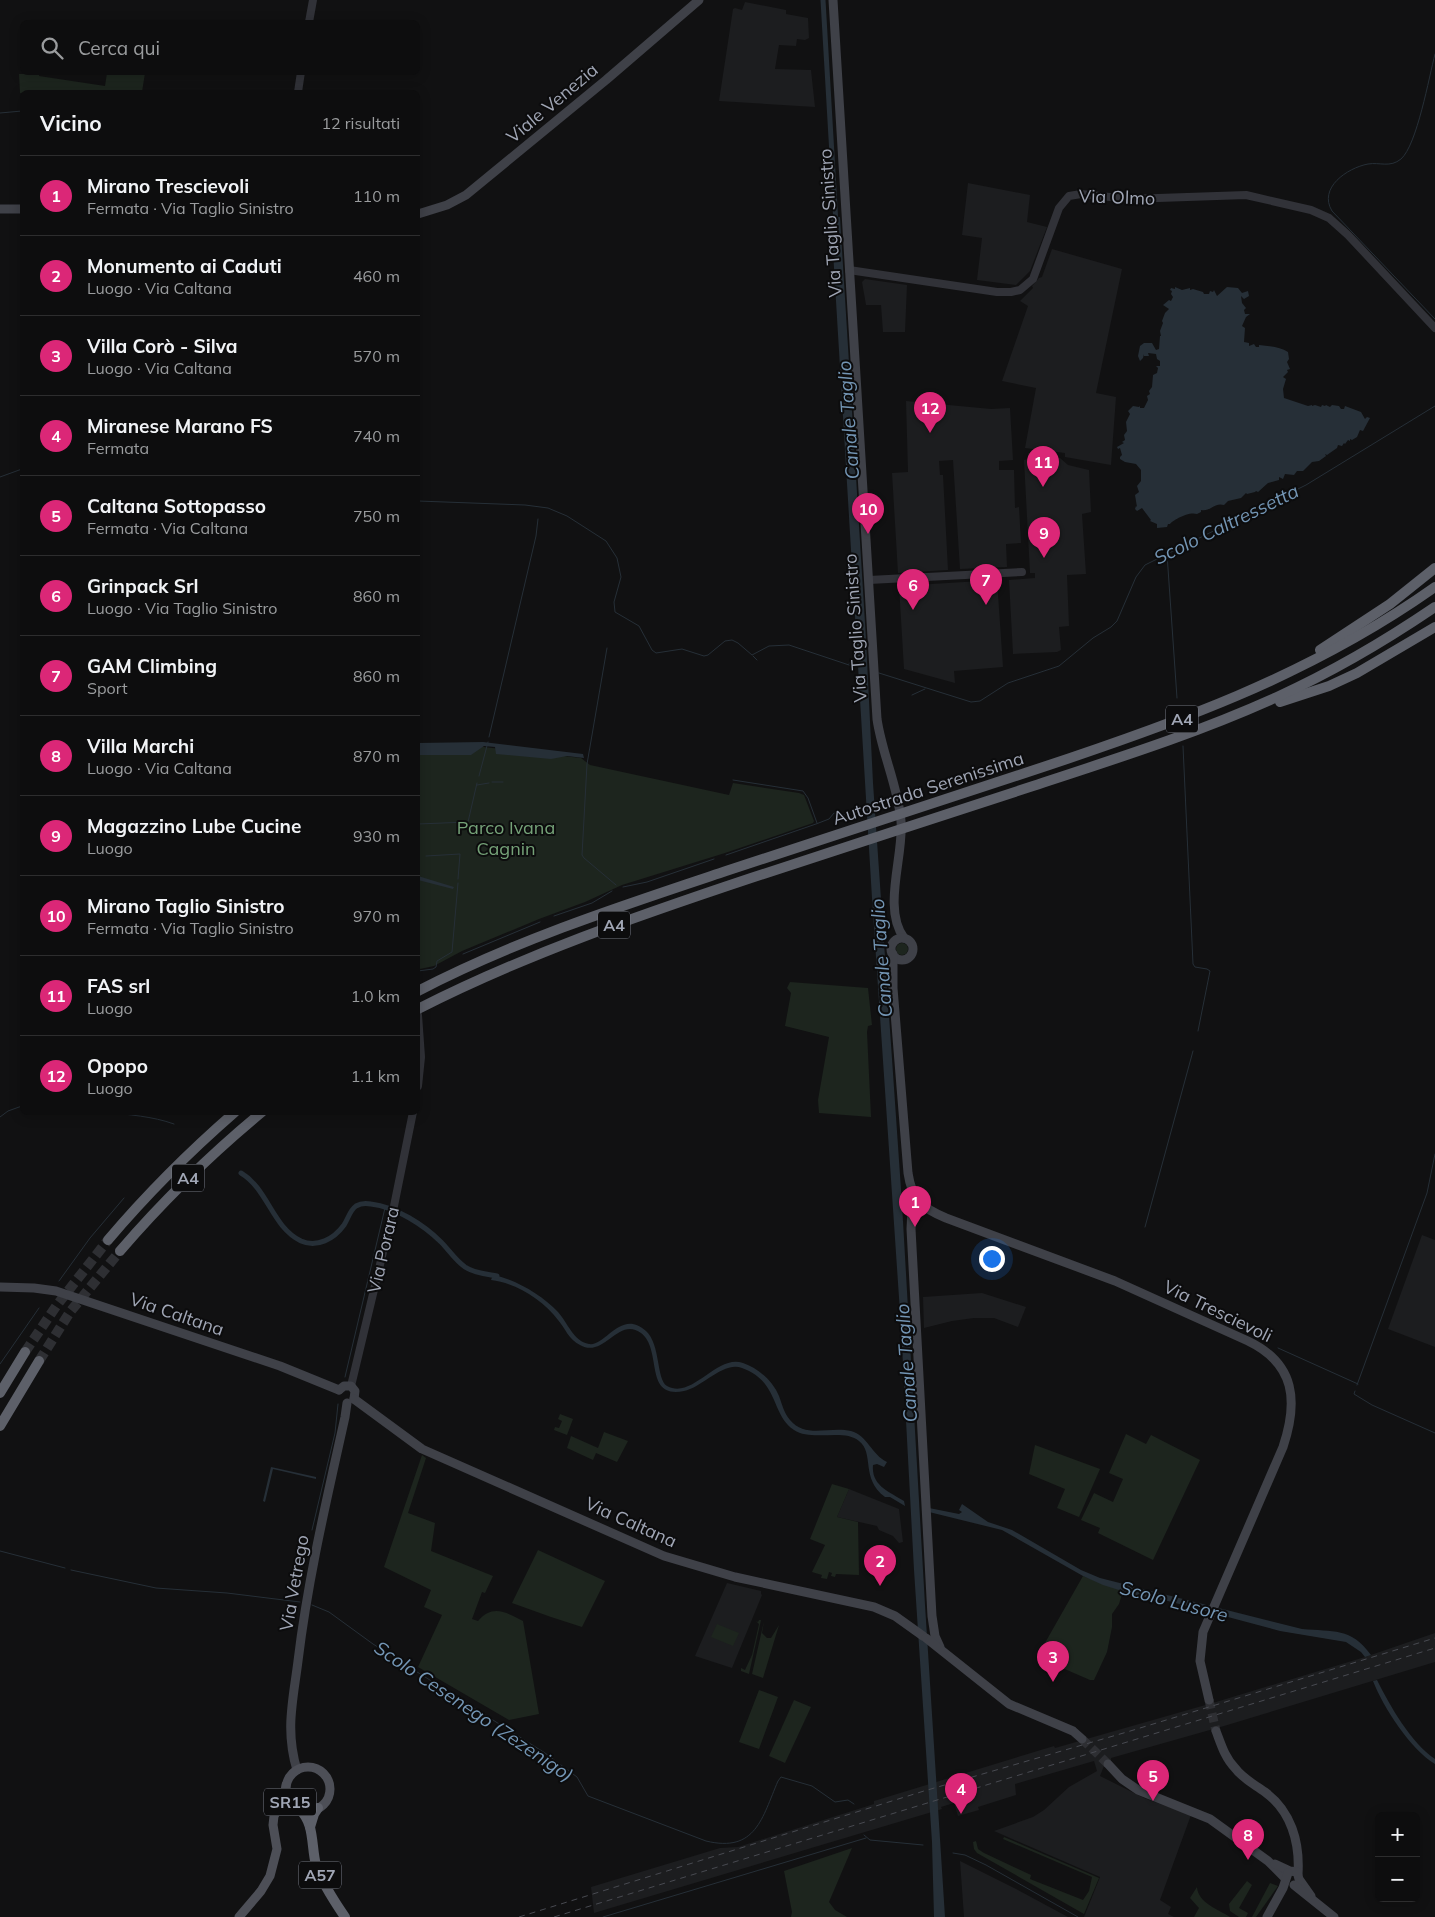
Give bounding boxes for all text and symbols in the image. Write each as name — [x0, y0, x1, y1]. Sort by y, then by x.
search box — [20, 20, 420, 75]
icon: search — [38, 34, 66, 62]
text: Cerca qui — [78, 36, 160, 60]
street label: Viale Venezia — [502, 58, 602, 148]
text: Vicino — [40, 110, 102, 136]
text: 12 risultati — [321, 113, 400, 133]
street label: Via Taglio Sinistro — [813, 148, 847, 298]
text: Mirano Trescievoli — [87, 174, 249, 198]
street label: Via Olmo — [1078, 184, 1156, 210]
text: 1 — [51, 186, 61, 206]
text: 110 m — [353, 186, 400, 206]
text: Fermata · Via Taglio Sinistro — [87, 198, 294, 218]
text: Monumento ai Caduti — [87, 254, 282, 278]
text: 2 — [51, 266, 61, 286]
text: 460 m — [353, 266, 400, 286]
text: Luogo · Via Caltana — [87, 278, 232, 298]
text: Villa Corò - Silva — [87, 334, 238, 358]
text: 3 — [51, 346, 61, 366]
text: 570 m — [353, 346, 400, 366]
text: Luogo · Via Caltana — [87, 358, 232, 378]
water label: Canale Taglio — [832, 360, 864, 480]
pin: 12 — [914, 392, 946, 433]
text: Miranese Marano FS — [87, 414, 273, 438]
text: 4 — [51, 426, 61, 446]
text: 740 m — [353, 426, 400, 446]
text: Fermata — [87, 438, 149, 458]
pin: 11 — [1027, 446, 1059, 487]
water label: Scolo Caltressetta — [1150, 479, 1302, 569]
pin: 10 — [852, 493, 884, 534]
text: Caltana Sottopasso — [87, 494, 266, 518]
text: 5 — [51, 506, 61, 526]
text: 750 m — [353, 506, 400, 526]
pin: 9 — [1028, 517, 1060, 558]
text: Fermata · Via Caltana — [87, 518, 248, 538]
street label: Via Taglio Sinistro — [838, 553, 872, 703]
pin: 7 — [970, 564, 1002, 605]
pin: 6 — [897, 569, 929, 610]
text: Grinpack Srl — [87, 574, 198, 598]
text: 6 — [51, 586, 61, 606]
text: 860 m — [353, 586, 400, 606]
text: Luogo · Via Taglio Sinistro — [87, 598, 277, 618]
text: GAM Climbing — [87, 654, 217, 678]
text: 7 — [51, 666, 61, 686]
text: 860 m — [353, 666, 400, 686]
text: Sport — [87, 678, 128, 698]
road number: A4 — [1166, 706, 1198, 732]
text: Villa Marchi — [87, 734, 194, 758]
text: 8 — [51, 746, 61, 766]
text: 870 m — [353, 746, 400, 766]
street label: Autostrada Serenissima — [830, 746, 1026, 830]
text: Luogo · Via Caltana — [87, 758, 232, 778]
text: Magazzino Lube Cucine — [87, 814, 301, 838]
park label: Parco Ivana Cagnin — [457, 816, 555, 860]
text: 9 — [51, 826, 61, 846]
text: 930 m — [353, 826, 400, 846]
text: Luogo — [87, 838, 133, 858]
text: Mirano Taglio Sinistro — [87, 894, 285, 918]
water label: Canale Taglio — [865, 898, 897, 1018]
text: 10 — [46, 906, 66, 926]
text: 970 m — [353, 906, 400, 926]
road number: A4 — [598, 912, 630, 938]
text: Fermata · Via Taglio Sinistro — [87, 918, 294, 938]
text: FAS srl — [87, 974, 150, 998]
text: 11 — [46, 986, 66, 1006]
text: 1.0 km — [351, 986, 400, 1006]
text: Luogo — [87, 998, 133, 1018]
text: Opopo — [87, 1054, 148, 1078]
text: 12 — [46, 1066, 66, 1086]
text: 1.1 km — [351, 1066, 400, 1086]
text: Luogo — [87, 1078, 133, 1098]
road number: A4 — [172, 1164, 204, 1192]
pin: 1 — [899, 1186, 931, 1227]
street label: Via Porara — [362, 1204, 404, 1296]
your location — [979, 1246, 1005, 1272]
street label: Via Trescievoli — [1160, 1275, 1276, 1347]
street label: Via Caltana — [127, 1287, 227, 1341]
water label: Canale Taglio — [890, 1303, 922, 1423]
street label: Via Caltana — [582, 1492, 680, 1552]
street label: Via Vetrego — [274, 1533, 314, 1633]
pin: 2 — [864, 1545, 896, 1586]
water label: Scolo Lusore — [1117, 1575, 1231, 1627]
water label: Scolo Cesenego (Zezenigo) — [370, 1635, 578, 1787]
pin: 3 — [1037, 1641, 1069, 1682]
pin: 5 — [1137, 1760, 1169, 1801]
pin: 4 — [945, 1773, 977, 1814]
road number: SR15 — [264, 1788, 316, 1815]
map controls — [1375, 1812, 1420, 1902]
button: + — [1375, 1812, 1420, 1857]
pin: 8 — [1232, 1819, 1264, 1860]
button: − — [1375, 1857, 1420, 1902]
road number: A57 — [299, 1862, 341, 1888]

